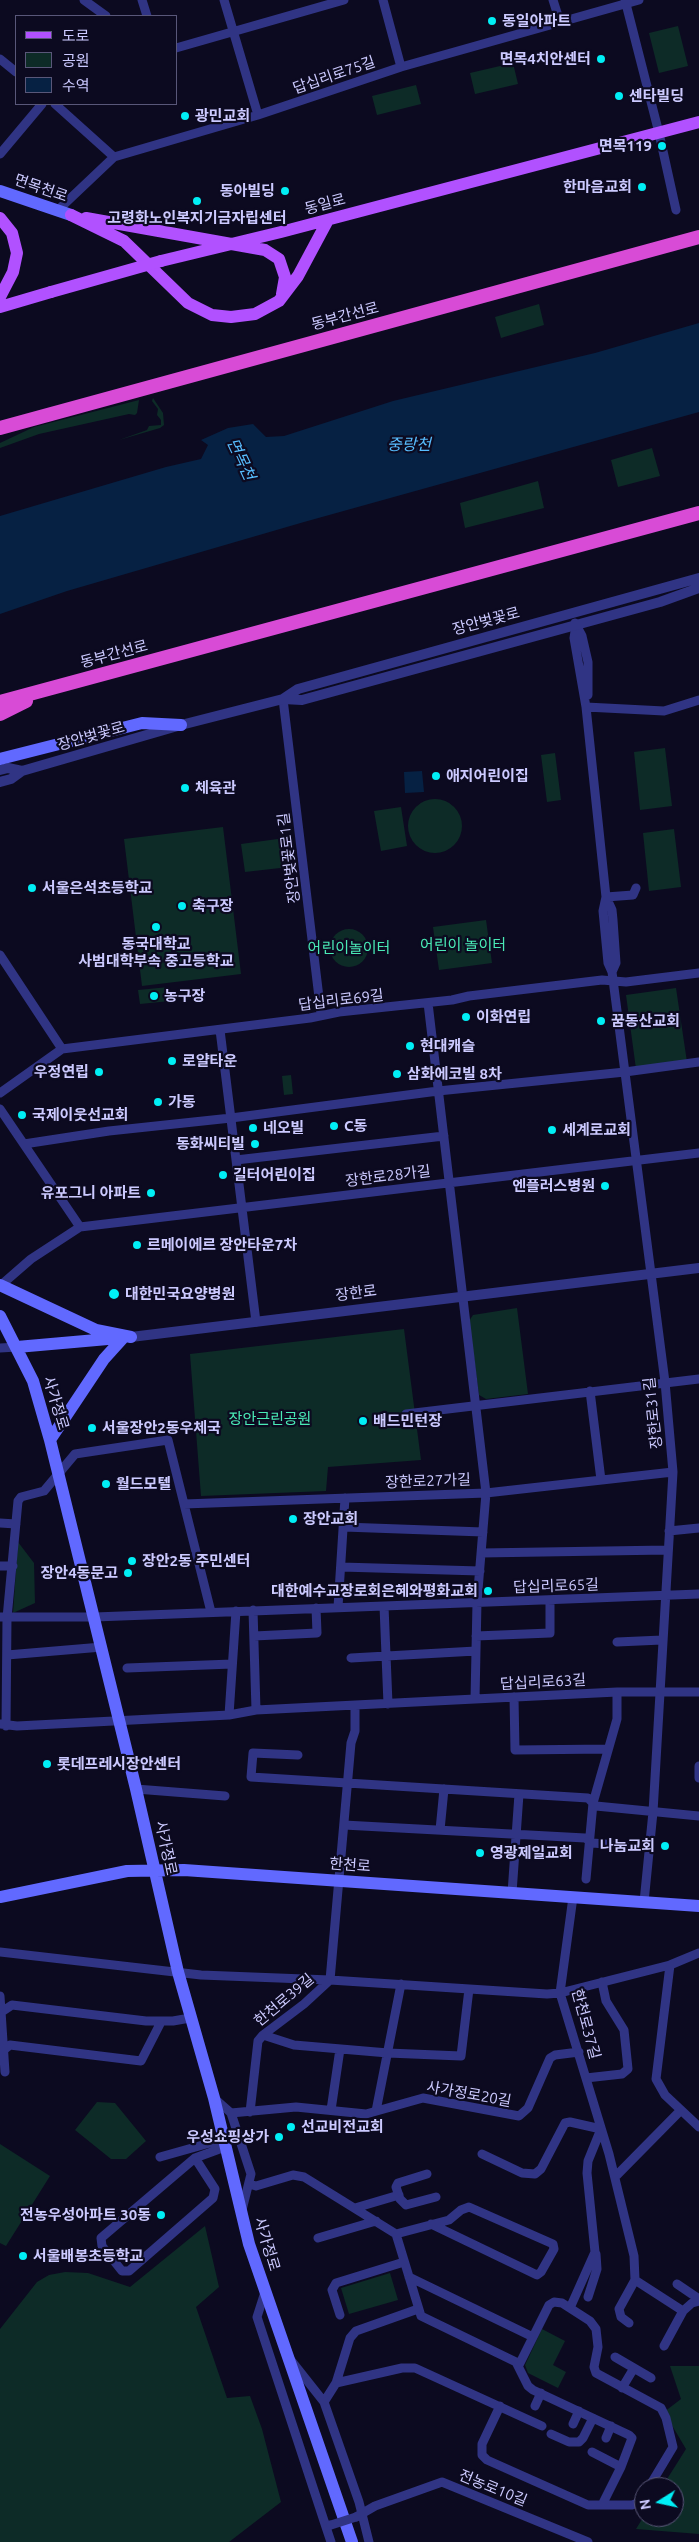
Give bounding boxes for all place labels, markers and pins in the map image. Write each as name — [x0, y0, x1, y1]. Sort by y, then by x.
place label: 동일아파트 — [502, 12, 571, 30]
marker: 동일아파트 — [486, 15, 498, 27]
place label: 면목4치안센터 — [500, 50, 591, 68]
marker: 면목4치안센터 — [595, 53, 607, 65]
place label: 센타빌딩 — [629, 87, 684, 105]
marker: 센타빌딩 — [613, 90, 625, 102]
place label: 광민교회 — [195, 107, 250, 125]
marker: 광민교회 — [179, 110, 191, 122]
place label: 면목119 — [599, 137, 652, 155]
marker: 면목119 — [656, 140, 668, 152]
place label: 한마음교회 — [563, 178, 632, 196]
marker: 한마음교회 — [636, 181, 648, 193]
place label: 동아빌딩 — [220, 182, 275, 200]
marker: 동아빌딩 — [279, 185, 291, 197]
marker: 고령화노인복지기금자립센터 — [191, 195, 203, 207]
place label: 고령화노인복지기금자립센터 — [107, 209, 287, 227]
place label: 애지어린이집 — [446, 767, 529, 785]
marker: 애지어린이집 — [430, 770, 442, 782]
place label: 체육관 — [195, 779, 236, 797]
marker: 체육관 — [179, 782, 191, 794]
place label: 서울은석초등학교 — [42, 879, 152, 897]
marker: 서울은석초등학교 — [26, 882, 38, 894]
place label: 축구장 — [192, 897, 233, 915]
marker: 축구장 — [176, 900, 188, 912]
marker: 동국대학교 사범대학부속 중고등학교 — [150, 921, 162, 933]
place label: 동국대학교 사범대학부속 중고등학교 — [78, 935, 234, 970]
place label: 농구장 — [164, 987, 205, 1005]
marker: 농구장 — [148, 990, 160, 1002]
place label: 이화연립 — [476, 1008, 531, 1026]
marker: 이화연립 — [460, 1011, 472, 1023]
place label: 꿈동산교회 — [611, 1012, 680, 1030]
marker: 꿈동산교회 — [595, 1015, 607, 1027]
place label: 현대캐슬 — [420, 1037, 475, 1055]
marker: 현대캐슬 — [404, 1040, 416, 1052]
place label: 로얄타운 — [182, 1052, 237, 1070]
marker: 로얄타운 — [166, 1055, 178, 1067]
place label: 우정연립 — [34, 1063, 89, 1081]
place label: 삼화에코빌 8차 — [407, 1065, 502, 1083]
marker: 우정연립 — [93, 1066, 105, 1078]
marker: 삼화에코빌 8차 — [391, 1068, 403, 1080]
place label: 가동 — [168, 1093, 196, 1111]
marker: 가동 — [152, 1096, 164, 1108]
place label: 국제이웃선교회 — [32, 1106, 129, 1124]
marker: 국제이웃선교회 — [16, 1109, 28, 1121]
place label: C동 — [344, 1117, 367, 1135]
place label: 네오빌 — [263, 1119, 304, 1137]
marker: C동 — [328, 1120, 340, 1132]
place label: 세계로교회 — [562, 1121, 631, 1139]
marker: 네오빌 — [247, 1122, 259, 1134]
marker: 세계로교회 — [546, 1124, 558, 1136]
place label: 동화씨티빌 — [176, 1135, 245, 1153]
marker: 동화씨티빌 — [249, 1138, 261, 1150]
place label: 길터어린이집 — [233, 1166, 316, 1184]
marker: 길터어린이집 — [217, 1169, 229, 1181]
place label: 엔플러스병원 — [512, 1177, 595, 1195]
marker: 엔플러스병원 — [599, 1180, 611, 1192]
place label: 유포그니 아파트 — [41, 1184, 141, 1202]
marker: 유포그니 아파트 — [145, 1187, 157, 1199]
place label: 르메이에르 장안타운7차 — [147, 1236, 297, 1254]
marker: 르메이에르 장안타운7차 — [131, 1239, 143, 1251]
place label: 대한민국요양병원 — [125, 1285, 235, 1303]
marker: 대한민국요양병원 — [107, 1287, 121, 1301]
place label: 배드민턴장 — [373, 1412, 442, 1430]
marker: 배드민턴장 — [357, 1415, 369, 1427]
place label: 서울장안2동우체국 — [102, 1419, 221, 1437]
marker: 서울장안2동우체국 — [86, 1422, 98, 1434]
place label: 월드모텔 — [116, 1475, 171, 1493]
marker: 월드모텔 — [100, 1478, 112, 1490]
place label: 장안교회 — [303, 1510, 358, 1528]
marker: 장안교회 — [287, 1513, 299, 1525]
place label: 장안2동 주민센터 — [142, 1552, 251, 1570]
marker: 장안2동 주민센터 — [126, 1555, 138, 1567]
place label: 장안4동문고 — [41, 1564, 118, 1582]
marker: 장안4동문고 — [122, 1567, 134, 1579]
place label: 대한예수교장로회은혜와평화교회 — [271, 1582, 478, 1600]
marker: 대한예수교장로회은혜와평화교회 — [482, 1585, 494, 1597]
place label: 롯데프레시장안센터 — [57, 1755, 181, 1773]
marker: 롯데프레시장안센터 — [41, 1758, 53, 1770]
place label: 나눔교회 — [600, 1837, 655, 1855]
marker: 나눔교회 — [659, 1840, 671, 1852]
place label: 영광제일교회 — [490, 1844, 573, 1862]
marker: 영광제일교회 — [474, 1847, 486, 1859]
place label: 선교비전교회 — [301, 2118, 384, 2136]
marker: 선교비전교회 — [285, 2121, 297, 2133]
place label: 우성쇼핑상가 — [186, 2128, 269, 2146]
marker: 우성쇼핑상가 — [273, 2131, 285, 2143]
place label: 전농우성아파트 30동 — [20, 2206, 151, 2224]
marker: 전농우성아파트 30동 — [155, 2209, 167, 2221]
place label: 서울배봉초등학교 — [33, 2247, 143, 2265]
marker: 서울배봉초등학교 — [17, 2250, 29, 2262]

